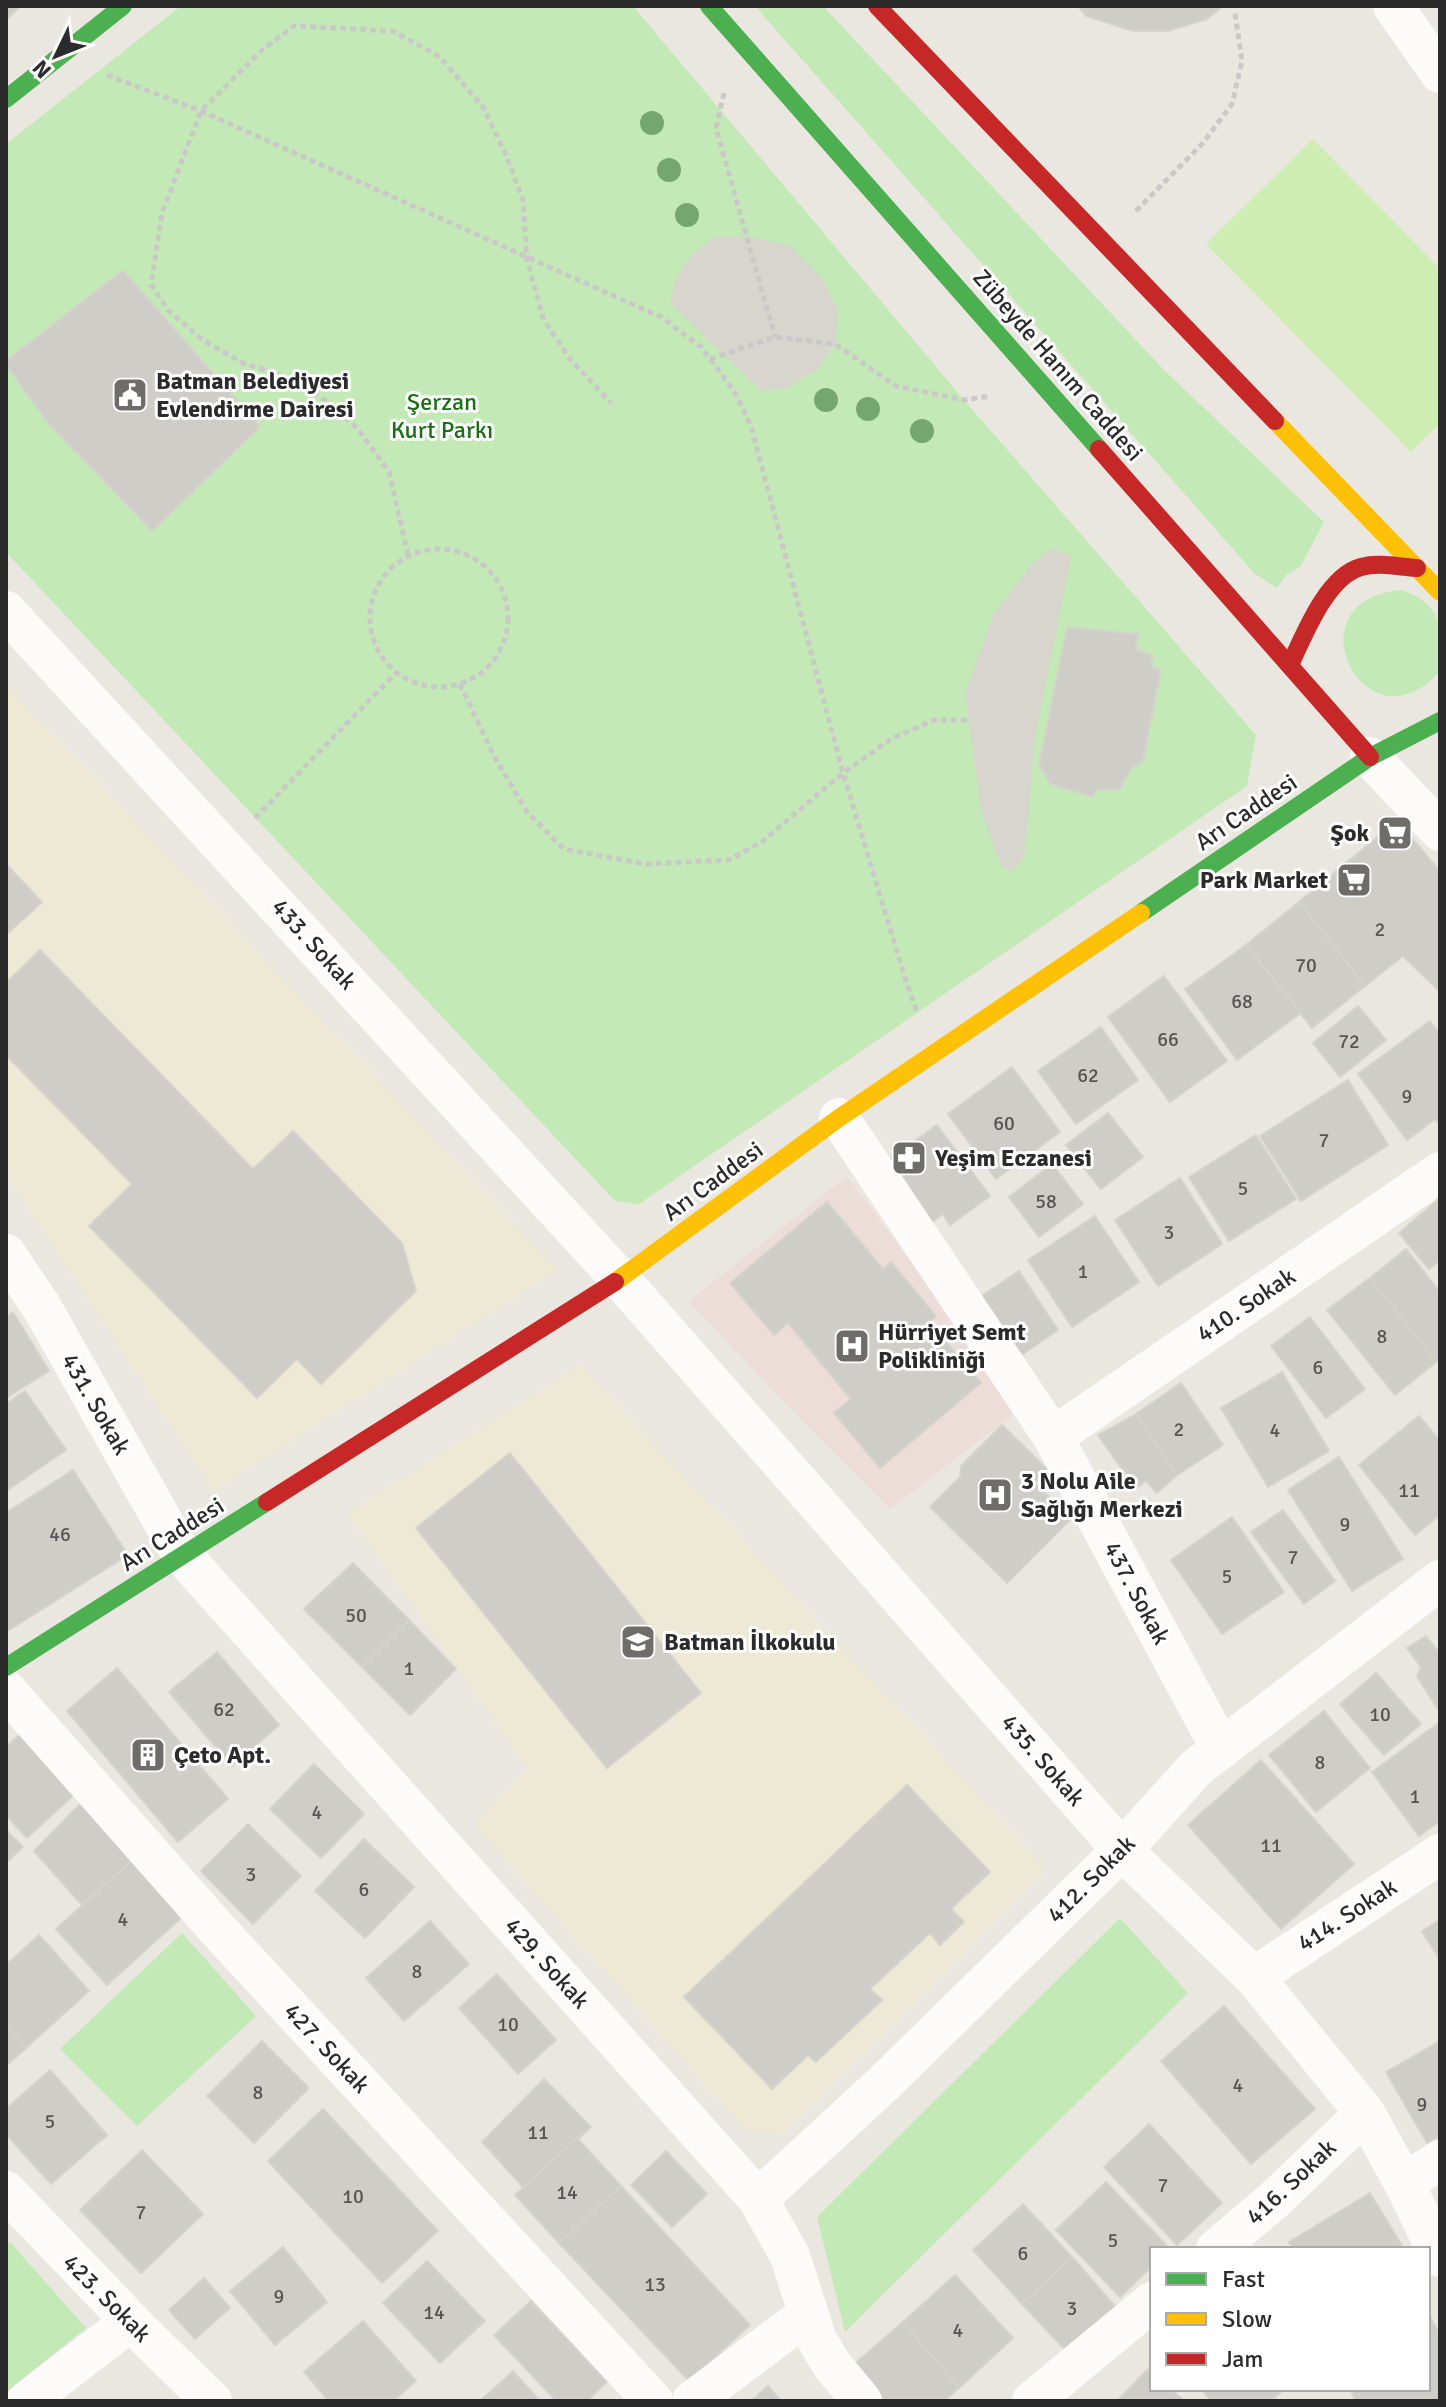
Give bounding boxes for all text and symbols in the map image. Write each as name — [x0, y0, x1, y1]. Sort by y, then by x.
north arrow — [16, 16, 96, 96]
text: N — [27, 54, 57, 84]
street label: Zübeyde Hanım Caddesi — [966, 263, 1150, 467]
place label: Batman Belediyesi Evlendirme Dairesi — [156, 366, 354, 424]
public building icon: Batman Belediyesi Evlendirme Dairesi — [111, 376, 149, 414]
park label: Şerzan Kurt Parkı — [391, 387, 493, 445]
street label: Arı Caddesi — [1189, 767, 1303, 857]
supermarket icon: Şok — [1376, 814, 1414, 852]
place label: Şok — [1331, 818, 1369, 848]
supermarket icon: Park Market — [1335, 861, 1373, 899]
place label: Park Market — [1200, 865, 1328, 895]
street label: 433. Sokak — [265, 892, 363, 996]
house number: 2 — [1375, 917, 1385, 942]
house number: 70 — [1295, 953, 1317, 978]
house number: 68 — [1231, 989, 1253, 1014]
house number: 66 — [1157, 1027, 1179, 1052]
house number: 72 — [1338, 1029, 1360, 1054]
house number: 62 — [1077, 1063, 1099, 1088]
house number: 9 — [1402, 1084, 1412, 1109]
house number: 60 — [993, 1111, 1015, 1136]
house number: 7 — [1319, 1128, 1329, 1153]
street label: Arı Caddesi — [657, 1135, 769, 1227]
pharmacy icon: Yeşim Eczanesi — [890, 1139, 928, 1177]
place label: Yeşim Eczanesi — [934, 1143, 1092, 1173]
house number: 5 — [1238, 1176, 1248, 1201]
house number: 58 — [1035, 1189, 1057, 1214]
house number: 3 — [1164, 1220, 1174, 1245]
house number: 1 — [1078, 1259, 1088, 1284]
street label: 410. Sokak — [1191, 1261, 1301, 1349]
place label: Hürriyet Semt Polikliniği — [878, 1317, 1026, 1375]
house number: 8 — [1377, 1324, 1387, 1349]
hospital icon: Hürriyet Semt Polikliniği — [833, 1327, 871, 1365]
street label: 431. Sokak — [55, 1348, 137, 1460]
house number: 6 — [1313, 1355, 1323, 1380]
house number: 2 — [1174, 1417, 1184, 1442]
house number: 4 — [1270, 1418, 1281, 1443]
place label: 3 Nolu Aile Sağlığı Merkezi — [1021, 1466, 1183, 1524]
hospital icon: 3 Nolu Aile Sağlığı Merkezi — [976, 1476, 1014, 1514]
house number: 11 — [1398, 1478, 1420, 1503]
street label: Arı Caddesi — [115, 1490, 229, 1578]
house number: 9 — [1340, 1512, 1350, 1537]
house number: 46 — [49, 1522, 71, 1547]
street label: 437. Sokak — [1097, 1536, 1177, 1650]
house number: 7 — [1288, 1545, 1298, 1570]
house number: 5 — [1222, 1564, 1232, 1589]
house number: 50 — [345, 1603, 367, 1628]
school or university icon: Batman İlkokulu — [619, 1623, 657, 1661]
place label: Batman İlkokulu — [664, 1627, 836, 1657]
house number: 1 — [404, 1656, 414, 1681]
house number: 62 — [213, 1697, 235, 1722]
house number: 10 — [1369, 1702, 1391, 1727]
street label: 435. Sokak — [995, 1708, 1091, 1812]
building icon: Çeto Apt. — [129, 1736, 167, 1774]
place label: Çeto Apt. — [174, 1740, 271, 1770]
house number: 8 — [1315, 1750, 1325, 1775]
house number: 1 — [1410, 1784, 1420, 1809]
house number: 4 — [312, 1800, 323, 1825]
street label: 412. Sokak — [1041, 1829, 1141, 1929]
house number: 11 — [1260, 1833, 1282, 1858]
house number: 3 — [246, 1862, 256, 1887]
street label: 414. Sokak — [1292, 1872, 1402, 1958]
house number: 6 — [359, 1877, 369, 1902]
house number: 4 — [118, 1907, 129, 1932]
street label: 429. Sokak — [498, 1911, 596, 2015]
house number: 8 — [412, 1959, 422, 1984]
street label: 427. Sokak — [278, 1997, 376, 2099]
house number: 10 — [497, 2012, 519, 2037]
house number: 4 — [1233, 2073, 1244, 2098]
house number: 8 — [253, 2080, 263, 2105]
house number: 9 — [1417, 2092, 1427, 2117]
house number: 5 — [45, 2109, 55, 2134]
house number: 11 — [527, 2120, 549, 2145]
street label: 416. Sokak — [1240, 2133, 1342, 2231]
house number: 7 — [1158, 2173, 1168, 2198]
house number: 14 — [556, 2180, 578, 2205]
house number: 10 — [342, 2184, 364, 2209]
house number: 7 — [136, 2200, 146, 2225]
house number: 5 — [1108, 2228, 1118, 2253]
house number: 6 — [1018, 2241, 1028, 2266]
legend — [1150, 2247, 1430, 2391]
street label: 423. Sokak — [57, 2248, 157, 2348]
text: Fast — [1222, 2264, 1265, 2294]
house number: 13 — [644, 2272, 666, 2297]
house number: 9 — [274, 2284, 284, 2309]
house number: 3 — [1067, 2296, 1077, 2321]
house number: 14 — [423, 2300, 445, 2325]
text: Slow — [1222, 2304, 1272, 2334]
house number: 4 — [953, 2318, 964, 2343]
text: Jam — [1222, 2344, 1263, 2374]

